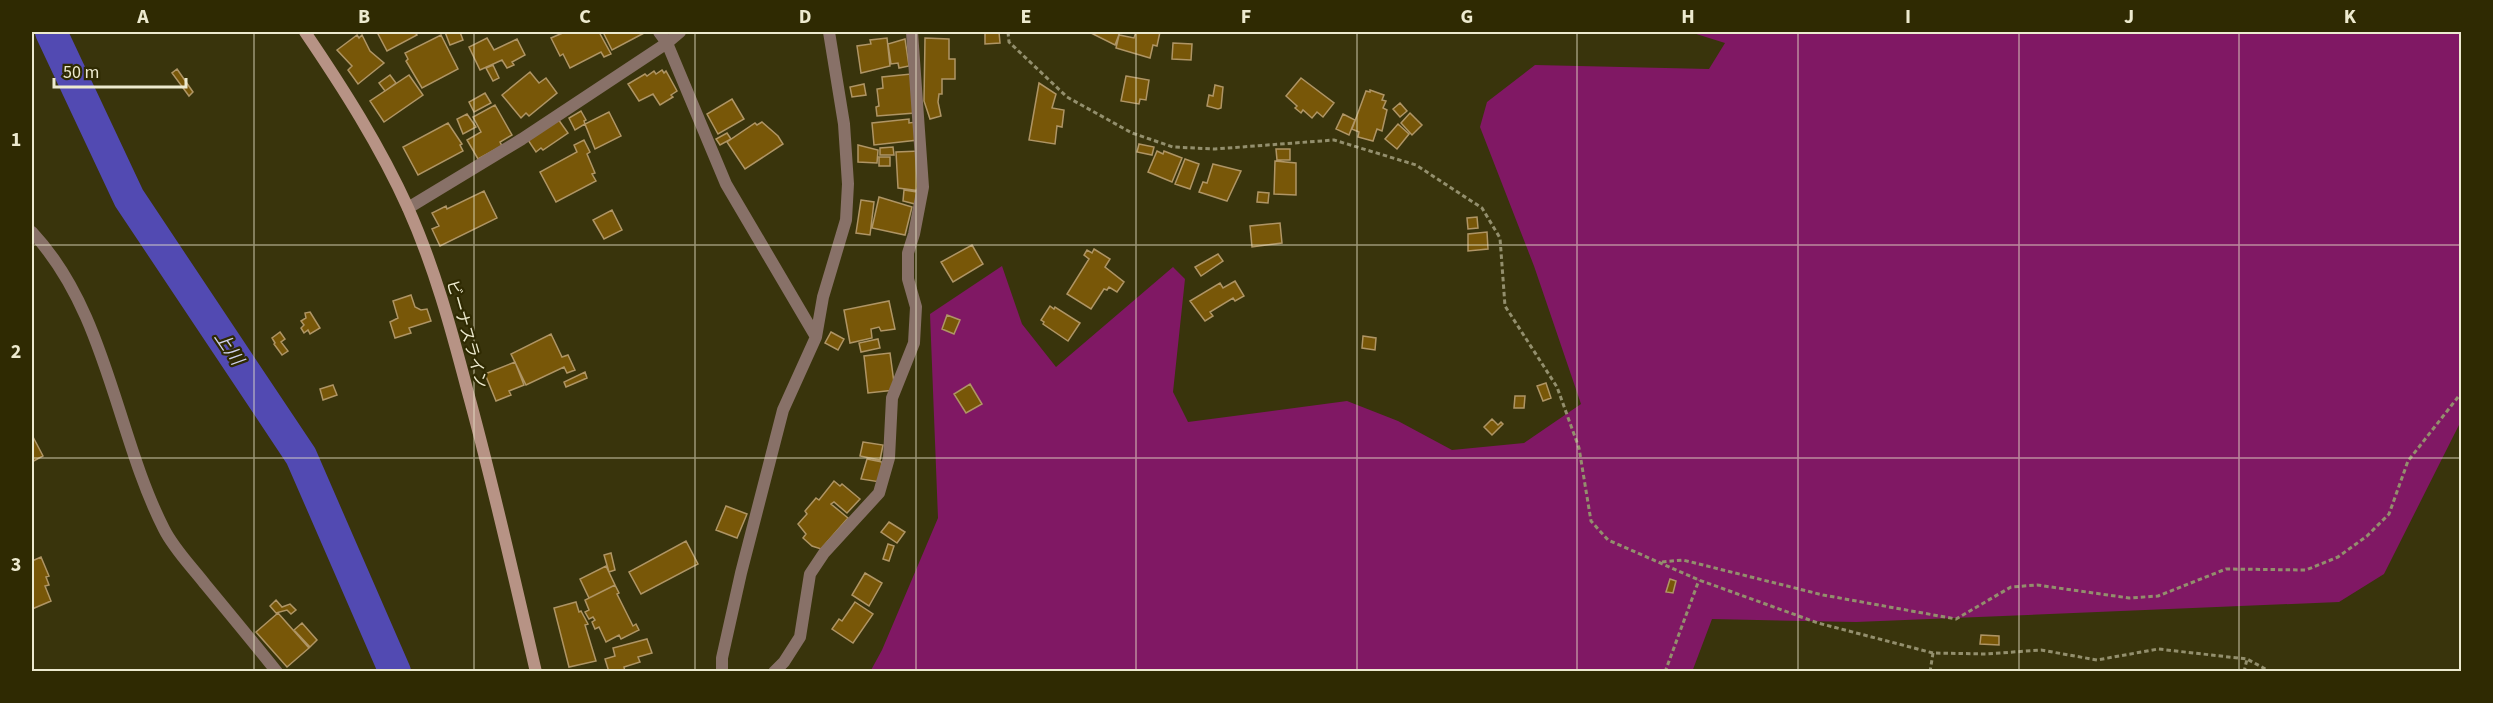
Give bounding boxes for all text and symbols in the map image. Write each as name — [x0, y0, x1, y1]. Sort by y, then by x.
text: A — [136, 3, 149, 31]
text: B — [358, 3, 370, 31]
text: C — [579, 3, 591, 31]
text: D — [799, 3, 811, 31]
text: E — [1021, 3, 1031, 31]
text: F — [1241, 3, 1251, 31]
text: G — [1461, 3, 1473, 31]
text: H — [1681, 3, 1695, 31]
text: I — [1905, 3, 1911, 31]
text: J — [2124, 3, 2134, 31]
text: K — [2344, 3, 2357, 31]
scale bar — [54, 51, 186, 89]
text: 50 m — [63, 60, 99, 85]
text: 1 — [11, 126, 21, 154]
street label: ビーナスライン — [441, 277, 493, 391]
water label: 上川 — [208, 326, 250, 372]
text: 2 — [11, 338, 21, 366]
text: 3 — [11, 551, 21, 579]

